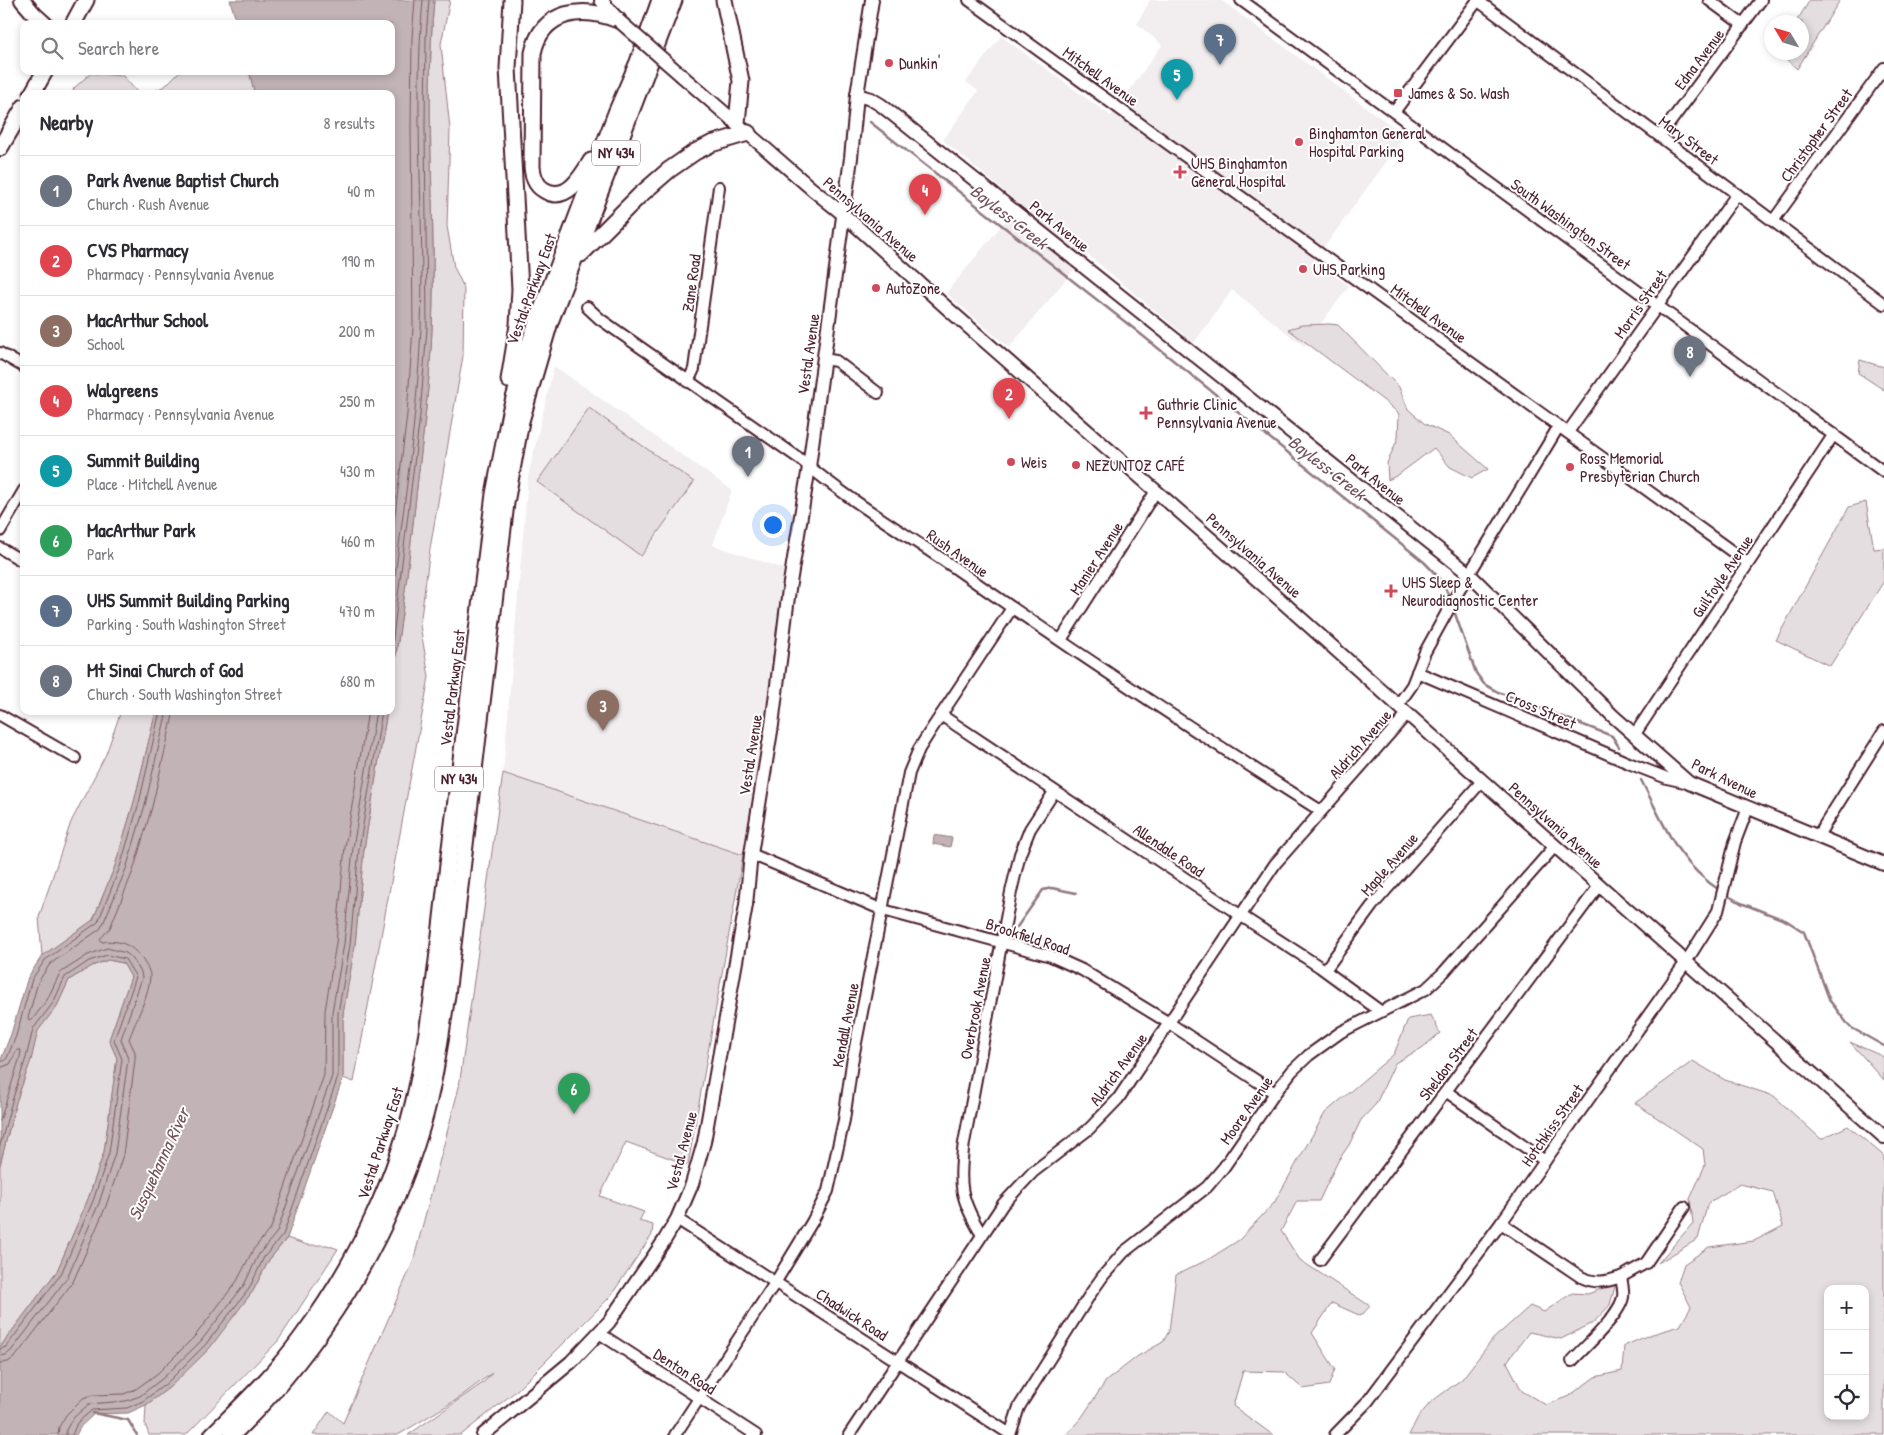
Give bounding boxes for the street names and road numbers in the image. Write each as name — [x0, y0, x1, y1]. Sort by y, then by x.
street label: Edna Avenue — [1669, 23, 1730, 94]
street label: Mitchell Avenue — [1059, 41, 1144, 111]
street label: Christopher Street — [1775, 83, 1858, 186]
street label: Mary Street — [1655, 110, 1724, 170]
road number: NY 434 — [592, 140, 640, 166]
street label: Pennsylvania Avenue — [819, 171, 924, 267]
street label: South Washington Street — [1507, 173, 1636, 275]
street label: Park Avenue — [1025, 195, 1095, 257]
street label: Vestal Parkway East — [501, 230, 562, 348]
street label: Zane Road — [676, 253, 706, 313]
street label: Morris Street — [1608, 265, 1672, 343]
street label: Mitchell Avenue — [1387, 278, 1472, 348]
street label: Vestal Avenue — [791, 311, 825, 396]
street label: Park Avenue — [1341, 448, 1411, 510]
street label: Pennsylvania Avenue — [1202, 507, 1307, 603]
street label: Manier Avenue — [1064, 517, 1128, 599]
street label: Rush Avenue — [923, 524, 994, 583]
street label: Guilfoyle Avenue — [1686, 530, 1758, 622]
street label: Vestal Parkway East — [434, 628, 470, 747]
street label: Cross Street — [1502, 684, 1580, 734]
street label: Aldrich Avenue — [1324, 704, 1397, 783]
street label: Vestal Avenue — [733, 712, 767, 797]
street label: Park Avenue — [1688, 753, 1762, 804]
road number: NY 434 — [435, 766, 483, 792]
street label: Pennsylvania Avenue — [1504, 777, 1608, 874]
street label: Allendale Road — [1129, 818, 1209, 882]
street label: Maple Avenue — [1355, 827, 1423, 900]
street label: Brookfield Road — [983, 912, 1073, 960]
street label: Overbrook Avenue — [954, 954, 996, 1061]
street label: Kendall Avenue — [826, 980, 864, 1069]
street label: Sheldon Street — [1413, 1023, 1483, 1105]
street label: Aldrich Avenue — [1084, 1028, 1152, 1110]
street label: Moore Avenue — [1214, 1071, 1278, 1149]
street label: Hotchkiss Street — [1516, 1079, 1589, 1171]
street label: Vestal Parkway East — [351, 1083, 409, 1202]
street label: Vestal Avenue — [660, 1108, 702, 1193]
street label: Chadwick Road — [812, 1283, 892, 1345]
street label: Denton Road — [650, 1343, 720, 1399]

